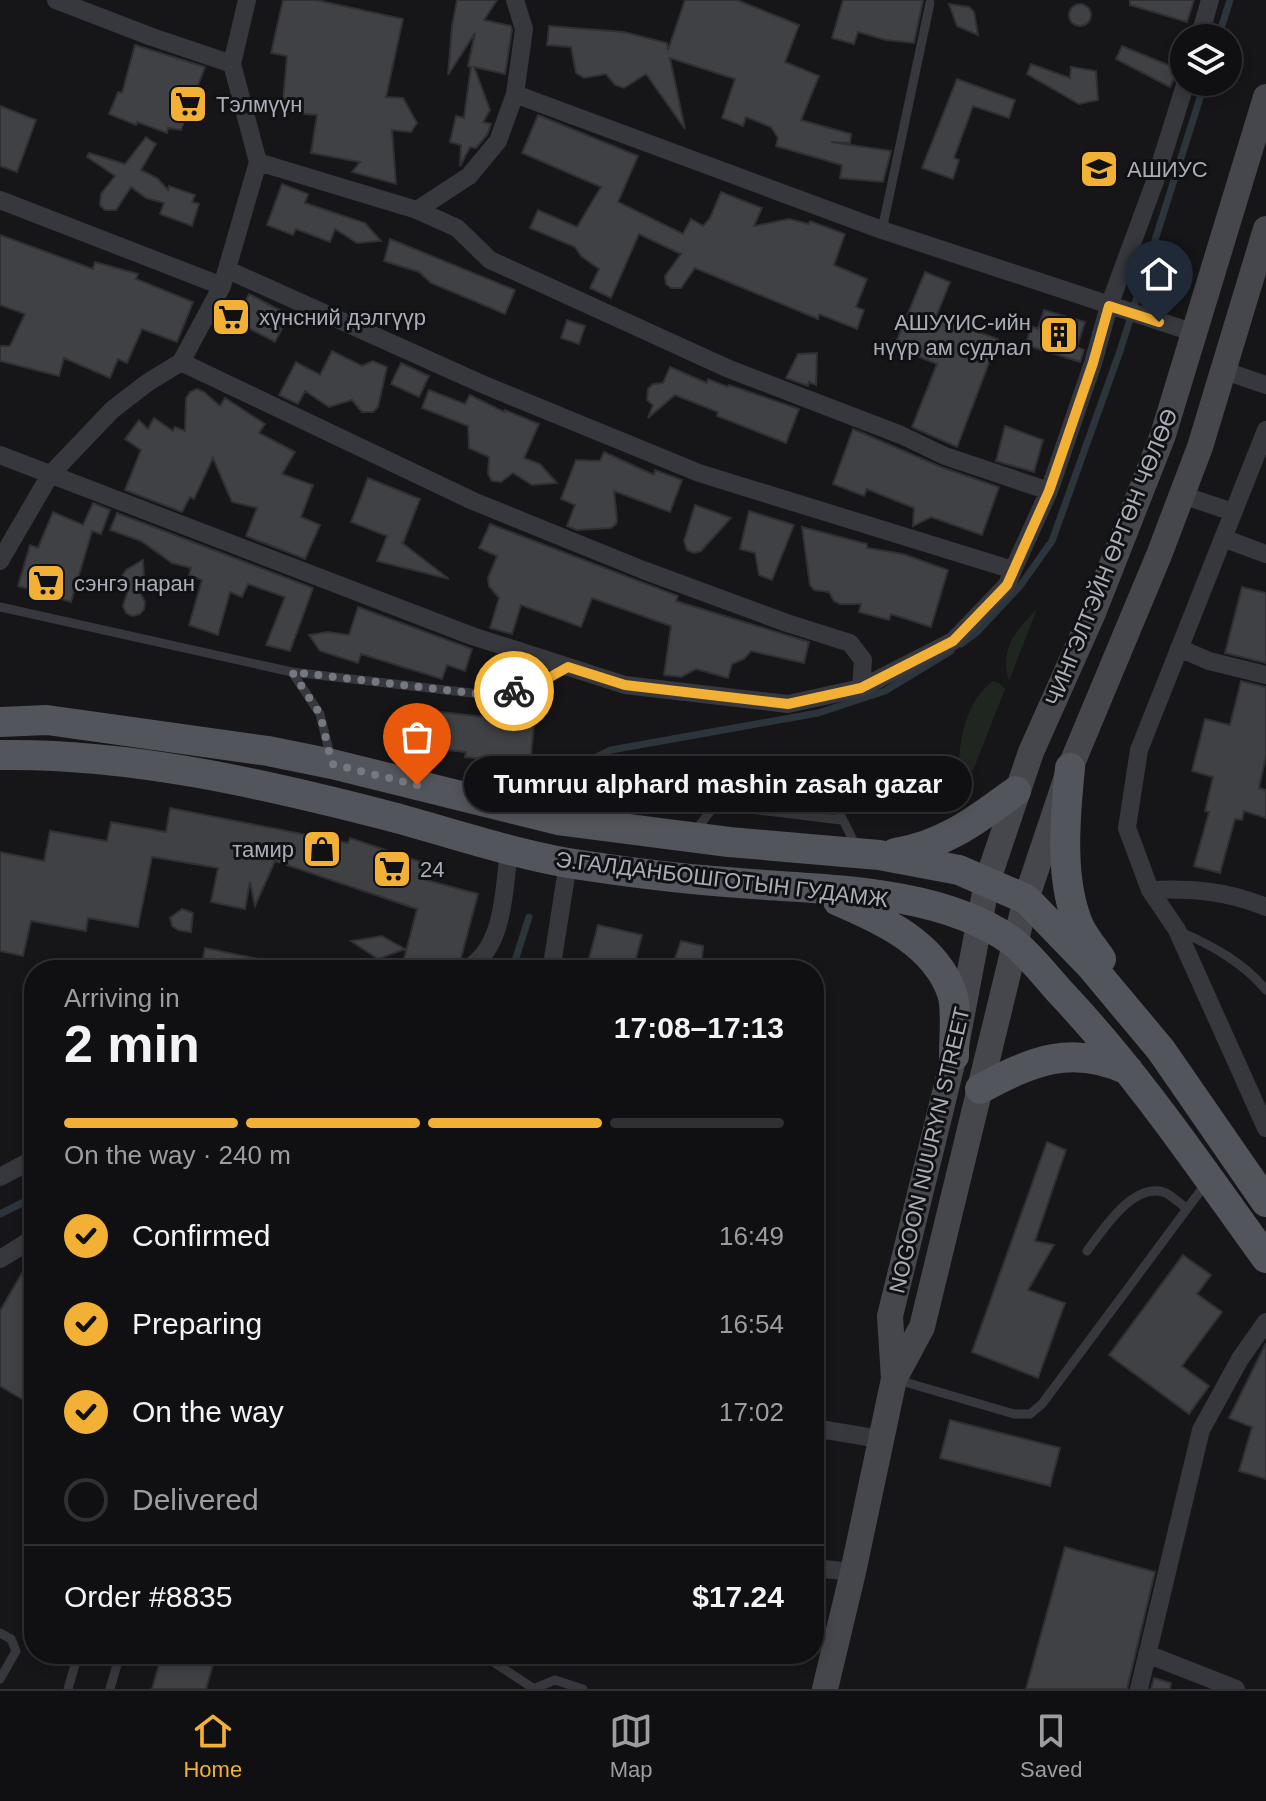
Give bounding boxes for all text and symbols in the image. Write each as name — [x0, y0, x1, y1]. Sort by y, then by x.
map controls — [1170, 24, 1242, 96]
button: layers — [1170, 24, 1242, 96]
supermarket icon: Тэлмүүн — [167, 83, 209, 125]
place label: Тэлмүүн — [216, 92, 302, 117]
school or university icon: АШИУС — [1078, 148, 1120, 190]
place label: АШИУС — [1127, 157, 1208, 182]
pin — [1125, 240, 1193, 322]
icon: home — [1137, 252, 1181, 296]
supermarket icon: хүнсний дэлгүүр — [210, 296, 252, 338]
place label: хүнсний дэлгүүр — [259, 305, 426, 330]
place label: АШУҮИС-ийн нүүр ам судлал — [873, 310, 1031, 360]
building icon: АШУҮИС-ийн нүүр ам судлал — [1038, 314, 1080, 356]
street label: ЧИНГЭЛТЭЙН ӨРГӨН ЧӨЛӨӨ — [1040, 405, 1183, 709]
supermarket icon: сэнгэ наран — [25, 562, 67, 604]
place label: сэнгэ наран — [74, 571, 195, 596]
courier — [474, 651, 554, 731]
icon: bike — [492, 669, 536, 713]
pin — [383, 703, 451, 785]
icon: bag — [395, 715, 439, 759]
callout: Tumruu alphard mashin zasah gazar — [465, 757, 973, 813]
text: Tumruu alphard mashin zasah gazar — [494, 769, 942, 799]
shop icon: тамир — [301, 828, 343, 870]
place label: тамир — [232, 837, 294, 862]
street label: Э.ГАЛДАНБОШГОТЫН ГУДАМЖ — [554, 847, 890, 912]
supermarket icon: 24 — [371, 848, 413, 890]
place label: 24 — [420, 857, 444, 882]
text: Arriving in — [64, 983, 180, 1013]
street label: NOGOON NUURYN STREET — [884, 1005, 975, 1296]
text: 17:08–17:13 — [614, 1011, 784, 1044]
text: 2 min — [64, 1015, 200, 1073]
text: On the way · 240 m — [64, 1140, 291, 1170]
icon: check — [64, 1214, 108, 1258]
text: Confirmed — [132, 1219, 270, 1252]
text: 16:49 — [719, 1221, 784, 1251]
icon: check — [64, 1302, 108, 1346]
text: Preparing — [132, 1307, 262, 1340]
text: 16:54 — [719, 1309, 784, 1339]
icon: check — [64, 1390, 108, 1434]
text: On the way — [132, 1395, 284, 1428]
text: 17:02 — [719, 1397, 784, 1427]
text: Delivered — [132, 1483, 259, 1516]
text: Order #8835 — [64, 1580, 232, 1613]
text: $17.24 — [692, 1580, 784, 1613]
tab: Home — [183, 1709, 242, 1783]
tab: Map — [609, 1709, 653, 1783]
tab: Saved — [1020, 1709, 1083, 1783]

